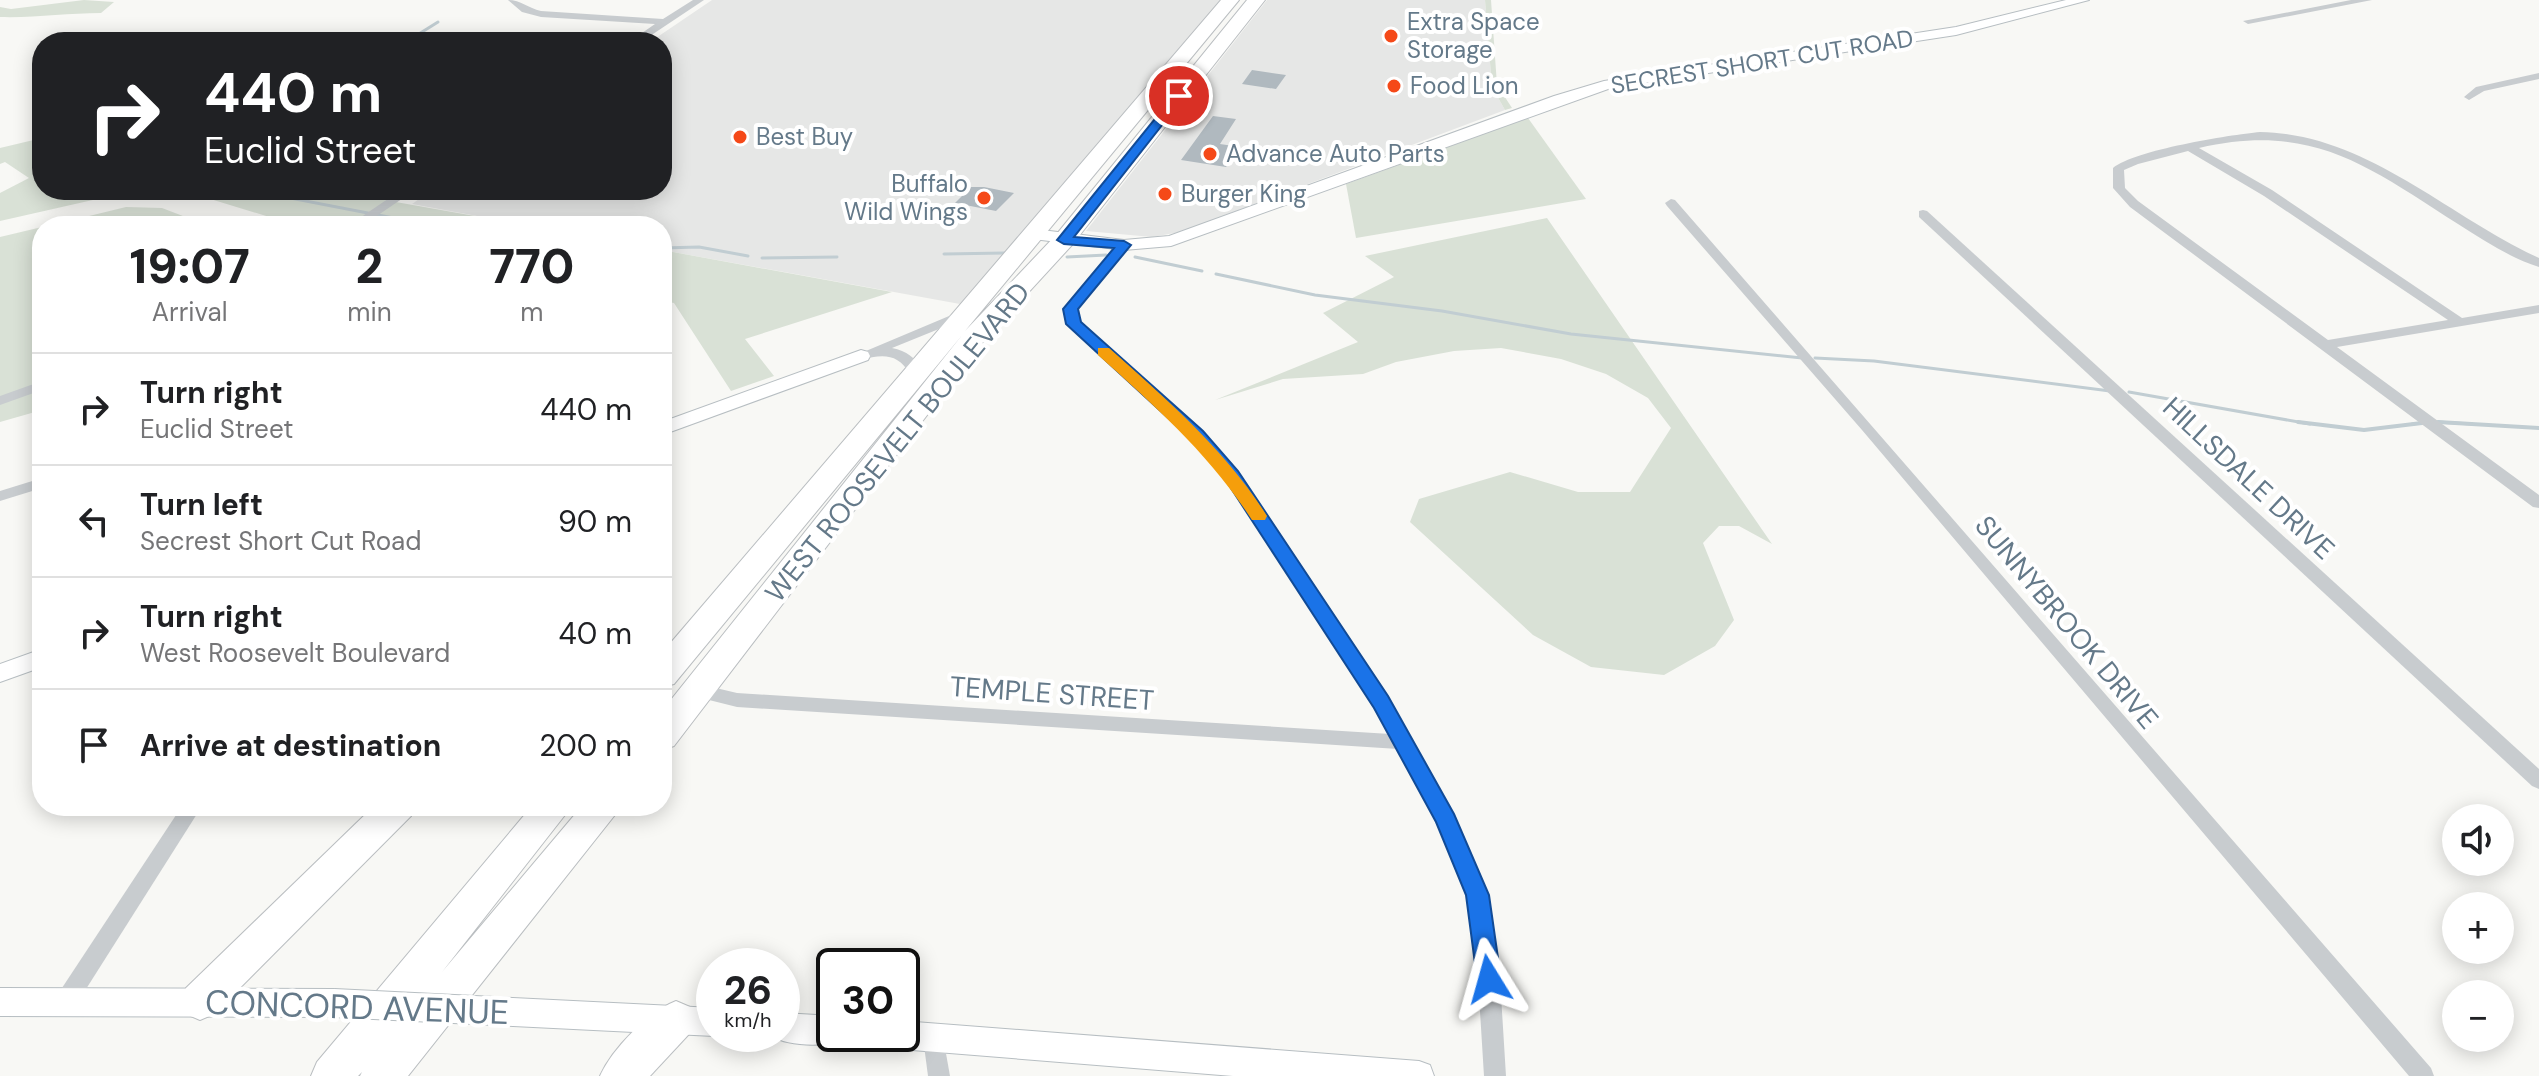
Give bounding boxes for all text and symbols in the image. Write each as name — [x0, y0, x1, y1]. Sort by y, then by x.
place label: Extra Space Storage — [1407, 6, 1540, 65]
street label: SECREST SHORT CUT ROAD — [1609, 22, 1915, 101]
marker: Extra Space Storage — [1382, 27, 1400, 45]
text: 440 m — [204, 56, 382, 129]
pin — [1145, 62, 1213, 130]
icon: right — [72, 64, 176, 168]
place label: Food Lion — [1410, 70, 1519, 101]
icon: arrive — [1157, 74, 1201, 118]
marker: Food Lion — [1385, 77, 1403, 95]
place label: Best Buy — [756, 121, 853, 152]
text: Euclid Street — [204, 127, 416, 174]
marker: Best Buy — [731, 128, 749, 146]
place label: Advance Auto Parts — [1226, 138, 1445, 169]
marker: Advance Auto Parts — [1201, 145, 1219, 163]
place label: Buffalo Wild Wings — [844, 168, 968, 227]
place label: Burger King — [1181, 178, 1307, 209]
marker: Burger King — [1156, 185, 1174, 203]
marker: Buffalo Wild Wings — [975, 189, 993, 207]
text: 19:07 — [130, 235, 250, 298]
text: 2 — [356, 235, 383, 298]
text: 770 — [489, 235, 574, 298]
street label: WEST ROOSEVELT BOULEVARD — [757, 275, 1038, 610]
text: Arrival — [152, 295, 228, 329]
text: min — [347, 295, 392, 329]
text: m — [520, 295, 543, 329]
text: Turn right — [140, 373, 283, 412]
icon: right — [72, 387, 116, 431]
street label: HILLSDALE DRIVE — [2155, 389, 2342, 568]
text: 440 m — [540, 390, 632, 429]
text: Euclid Street — [140, 412, 293, 446]
text: Turn left — [140, 485, 263, 524]
icon: left — [72, 499, 116, 543]
text: 90 m — [558, 502, 632, 541]
street label: SUNNYBROOK DRIVE — [1967, 508, 2167, 737]
text: Secrest Short Cut Road — [140, 524, 422, 558]
text: Turn right — [140, 597, 283, 636]
icon: right — [72, 611, 116, 655]
text: 40 m — [559, 614, 632, 653]
text: West Roosevelt Boulevard — [140, 636, 450, 670]
street label: TEMPLE STREET — [949, 668, 1155, 719]
icon: arrive — [72, 723, 116, 767]
text: Arrive at destination — [140, 726, 441, 765]
text: 200 m — [539, 726, 632, 765]
map controls — [2442, 804, 2514, 1052]
button: sound — [2442, 804, 2514, 876]
button: + — [2442, 892, 2514, 964]
position arrow — [1447, 937, 1531, 1021]
speed limit sign: 30 — [816, 948, 920, 1052]
text: 26 — [724, 964, 772, 1016]
street label: CONCORD AVENUE — [204, 980, 510, 1035]
button: − — [2442, 980, 2514, 1052]
text: km/h — [724, 1007, 772, 1033]

